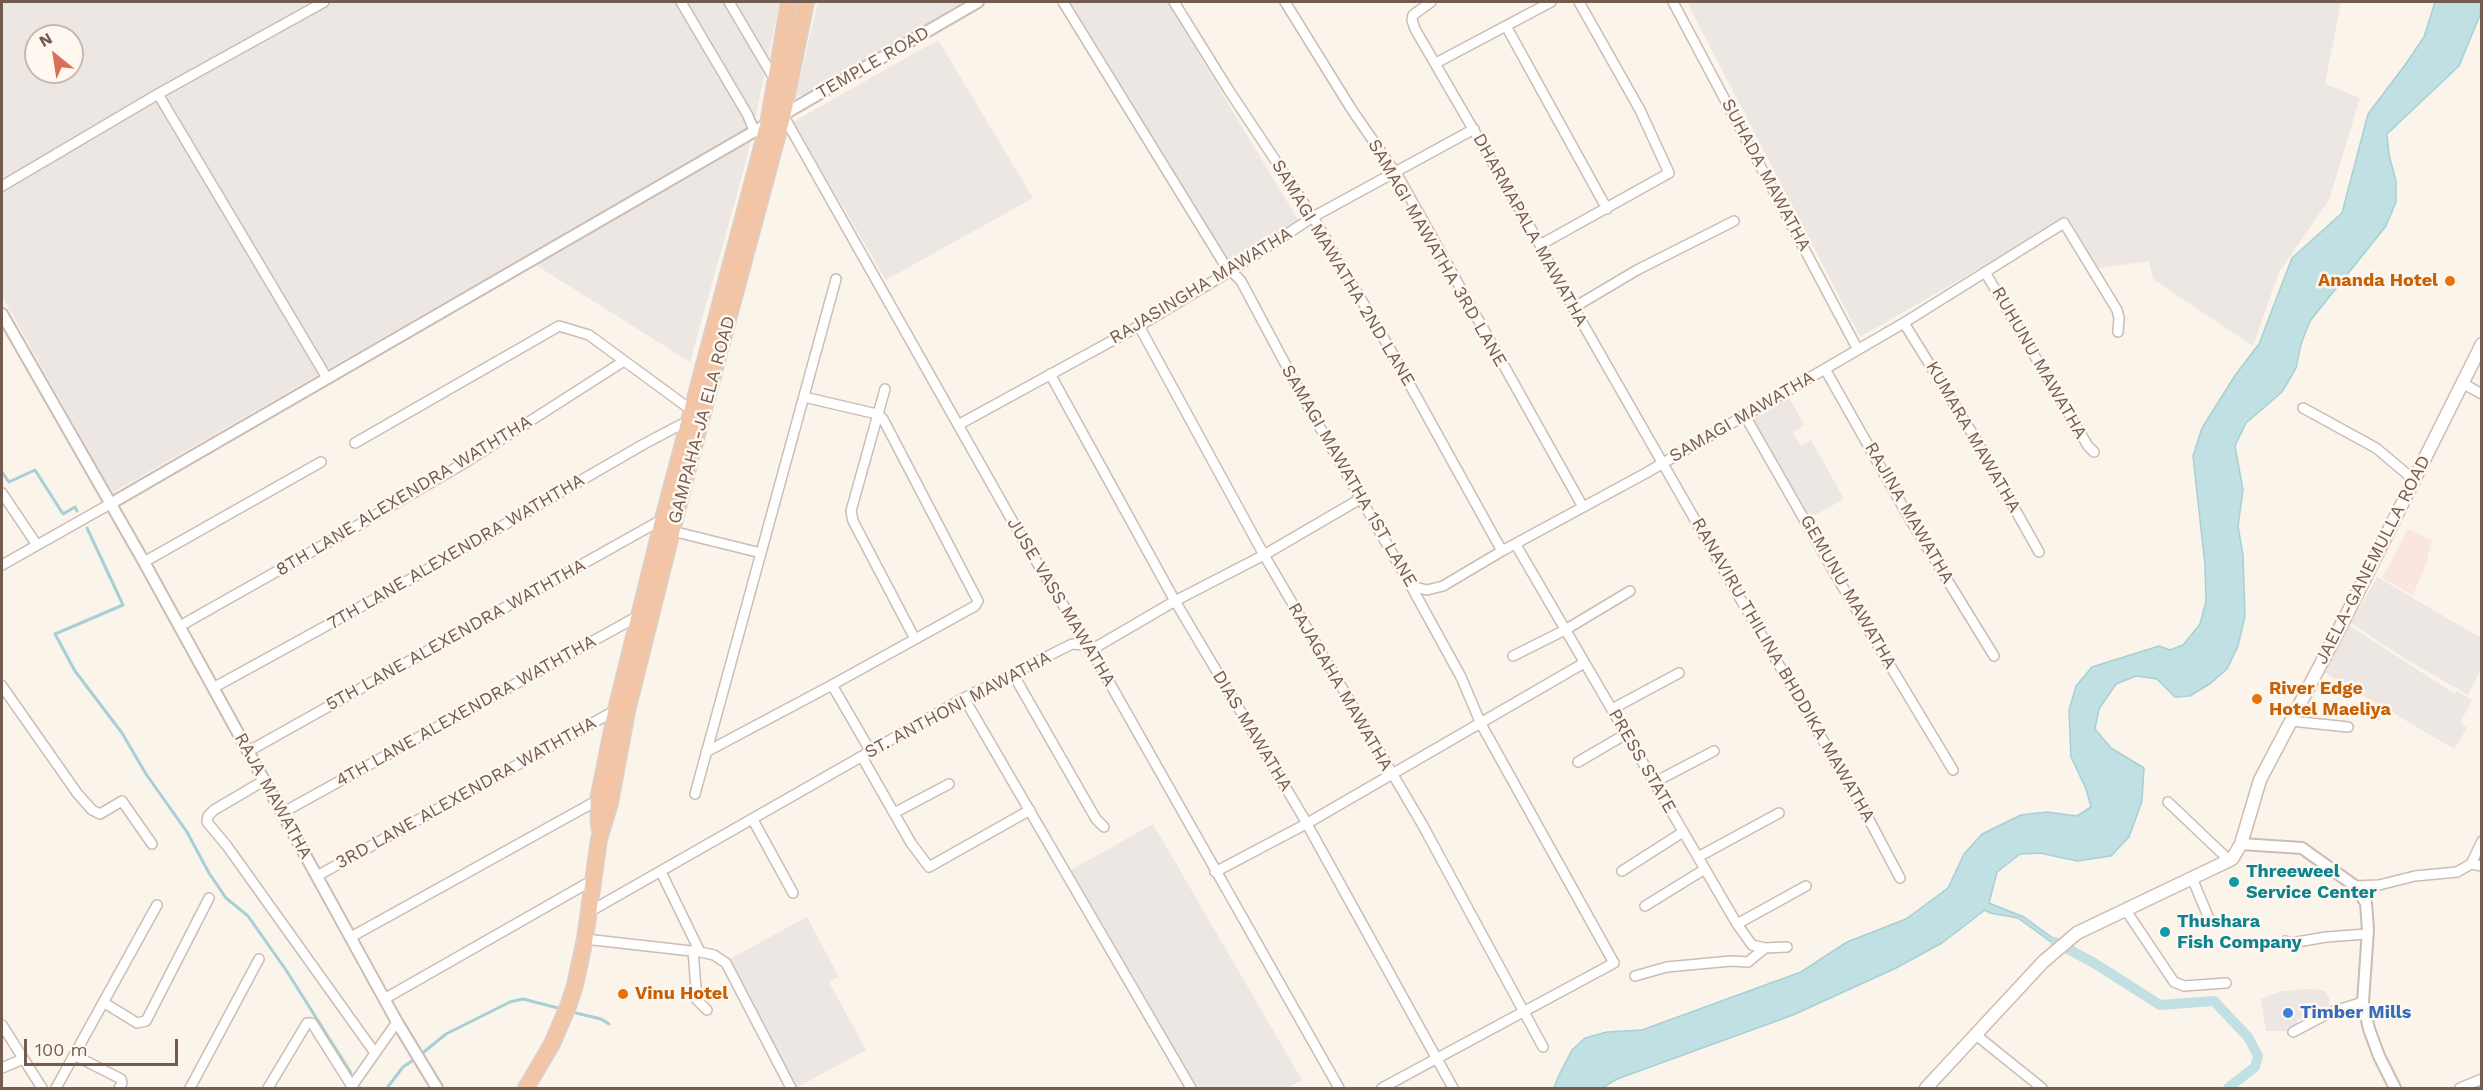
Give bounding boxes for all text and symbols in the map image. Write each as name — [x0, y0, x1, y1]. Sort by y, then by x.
street label: TEMPLE ROAD — [813, 22, 933, 104]
north arrow — [24, 24, 84, 84]
text: N — [36, 29, 56, 51]
street label: SUHADA MAWATHA — [1717, 95, 1815, 255]
street label: DHARMAPALA MAWATHA — [1468, 130, 1592, 330]
street label: SAMAGI MAWATHA 3RD LANE — [1363, 135, 1511, 371]
street label: SAMAGI MAWATHA 2ND LANE — [1267, 156, 1419, 390]
street label: RAJASINGHA MAWATHA — [1106, 223, 1296, 349]
place label: Ananda Hotel — [2318, 270, 2438, 292]
marker: Ananda Hotel — [2443, 274, 2457, 288]
street label: RUHUNU MAWATHA — [1987, 283, 2091, 443]
street label: GAMPAHA-JA ELA ROAD — [664, 314, 740, 526]
street label: KUMARA MAWATHA — [1921, 358, 2025, 516]
street label: SAMAGI MAWATHA 1ST LANE — [1277, 361, 1421, 591]
street label: SAMAGI MAWATHA — [1666, 367, 1818, 467]
street label: 8TH LANE ALEXENDRA WATHTHA — [272, 411, 536, 581]
street label: RAJINA MAWATHA — [1860, 438, 1958, 588]
street label: JAELA-GANEMULLA ROAD — [2311, 452, 2435, 668]
street label: 7TH LANE ALEXENDRA WATHTHA — [324, 469, 588, 635]
street label: GEMUNU MAWATHA — [1795, 511, 1901, 673]
street label: JUSE VASS MAWATHA — [1002, 514, 1120, 690]
street label: RANAVIRU THILINA BHDDIKA MAWATHA — [1687, 514, 1879, 826]
street label: 5TH LANE ALEXENDRA WATHTHA — [322, 554, 590, 716]
street label: RAJAGAHA MAWATHA — [1283, 599, 1397, 775]
street label: 4TH LANE ALEXENDRA WATHTHA — [332, 630, 600, 792]
street label: ST. ANTHONI MAWATHA — [861, 647, 1055, 763]
street label: DIAS MAWATHA — [1207, 667, 1297, 795]
place label: River Edge Hotel Maeliya — [2269, 678, 2391, 720]
marker: River Edge Hotel Maeliya — [2250, 692, 2264, 706]
street label: PRESS STATE — [1604, 705, 1680, 817]
street label: 3RD LANE ALEXENDRA WATHTHA — [332, 712, 600, 874]
street label: RAJA MAWATHA — [229, 729, 317, 863]
place label: Threeweel Service Center — [2246, 861, 2377, 904]
marker: Threeweel Service Center — [2227, 875, 2241, 889]
place label: Thushara Fish Company — [2177, 911, 2302, 954]
marker: Thushara Fish Company — [2158, 925, 2172, 939]
place label: Vinu Hotel — [635, 983, 728, 1005]
marker: Vinu Hotel — [616, 987, 630, 1001]
place label: Timber Mills — [2300, 1002, 2411, 1024]
marker: Timber Mills — [2281, 1006, 2295, 1020]
scale bar — [27, 1027, 182, 1065]
text: 100 m — [35, 1039, 88, 1060]

